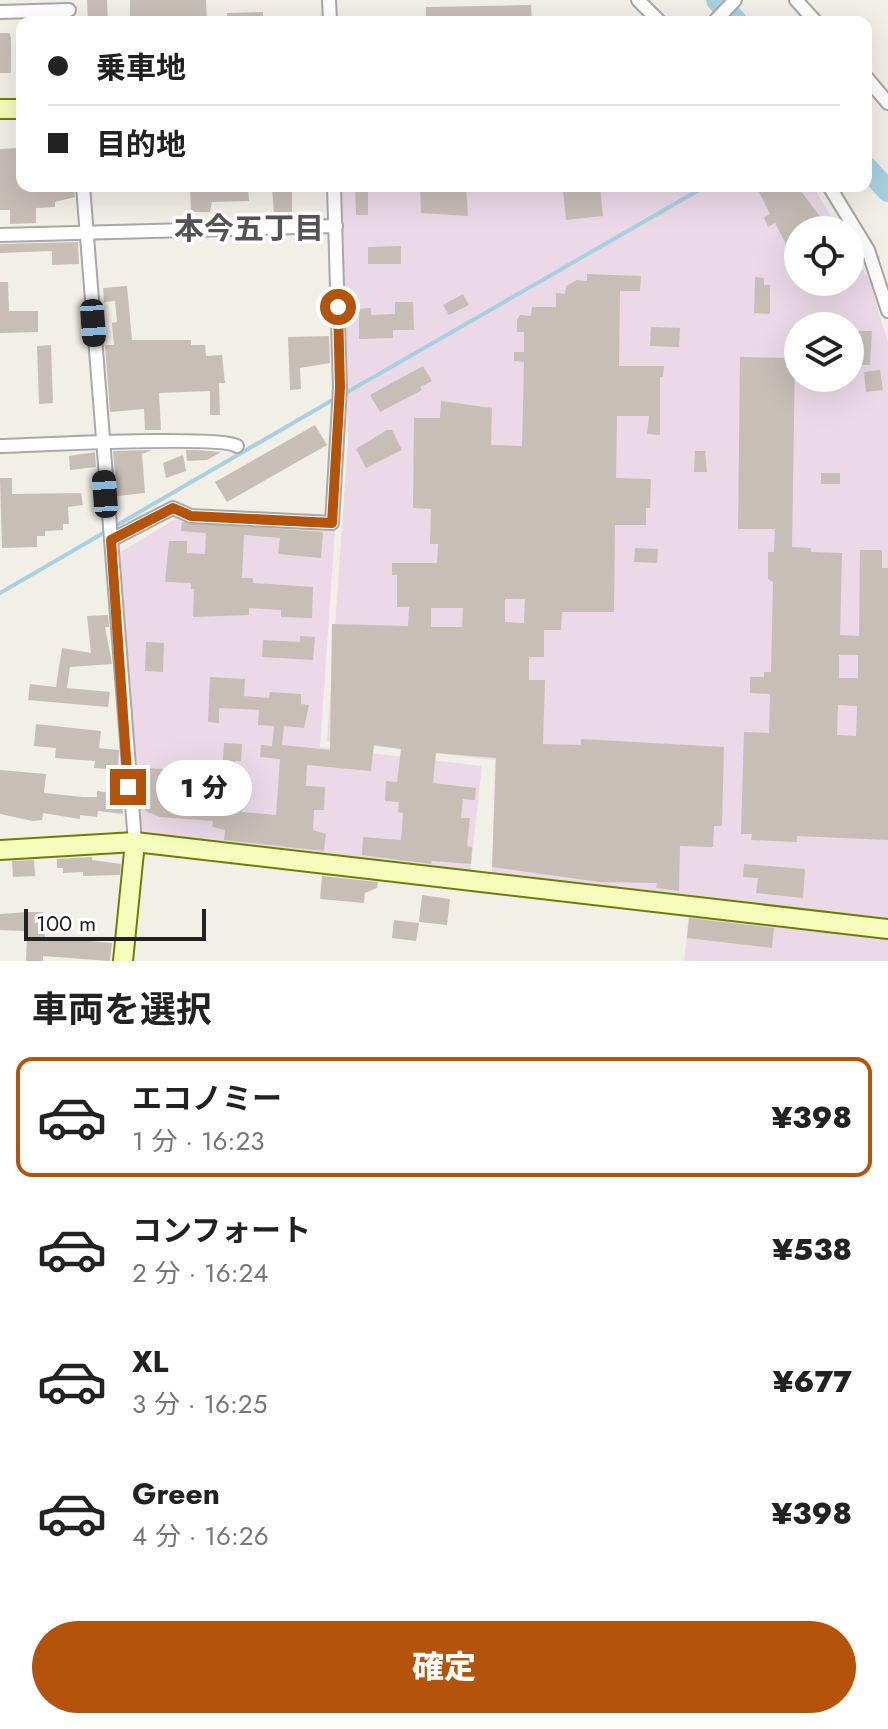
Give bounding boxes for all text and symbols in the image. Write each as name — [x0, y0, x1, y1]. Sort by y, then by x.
text: 乗車地 — [96, 46, 186, 89]
text: 目的地 — [96, 123, 186, 166]
district label: 本今五丁目 — [174, 207, 324, 250]
map controls — [784, 216, 864, 392]
button: locate — [784, 216, 864, 296]
route start — [320, 289, 356, 325]
car — [79, 298, 107, 348]
button: layers — [784, 312, 864, 392]
car — [91, 469, 119, 519]
callout: 1 分 — [156, 759, 252, 815]
route end — [110, 769, 146, 805]
text: 1 分 — [180, 769, 228, 807]
scale bar — [24, 905, 206, 941]
text: 100 m — [36, 907, 96, 939]
text: 車両を選択 — [32, 983, 212, 1035]
text: エコノミー — [132, 1077, 282, 1120]
icon: car — [36, 1081, 108, 1153]
text: ¥398 — [771, 1096, 852, 1139]
text: 1 分 · 16:23 — [132, 1122, 264, 1160]
text: コンフォート — [132, 1209, 311, 1252]
icon: car — [36, 1213, 108, 1285]
text: ¥538 — [772, 1228, 852, 1271]
text: 2 分 · 16:24 — [132, 1254, 268, 1292]
text: XL — [132, 1340, 168, 1383]
icon: car — [36, 1345, 108, 1417]
text: ¥677 — [773, 1360, 852, 1403]
text: 3 分 · 16:25 — [132, 1385, 267, 1423]
text: Green — [132, 1472, 220, 1515]
icon: car — [36, 1477, 108, 1549]
text: ¥398 — [771, 1492, 852, 1535]
text: 4 分 · 16:26 — [132, 1517, 269, 1555]
button: 確定 — [32, 1621, 856, 1713]

